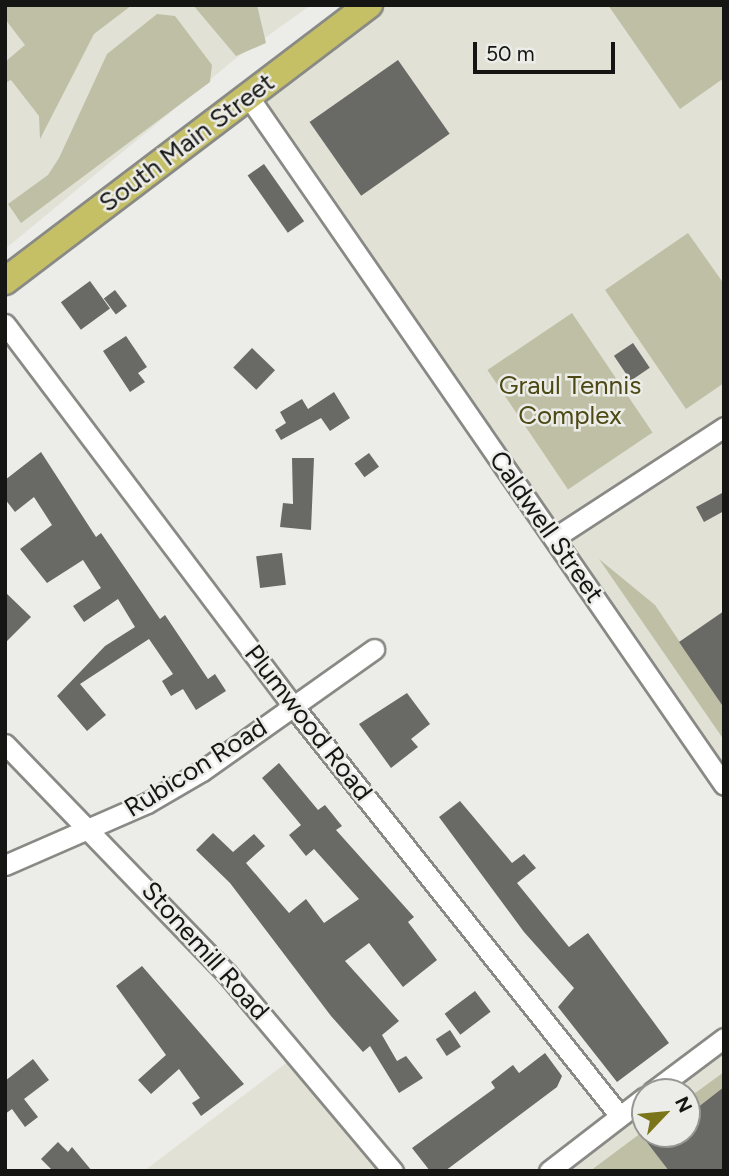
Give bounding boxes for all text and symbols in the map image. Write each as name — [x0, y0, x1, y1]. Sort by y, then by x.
scale bar — [477, 28, 619, 72]
text: 50 m — [486, 41, 535, 66]
street label: South Main Street — [93, 67, 281, 219]
park label: Graul Tennis Complex — [499, 370, 641, 432]
street label: Caldwell Street — [482, 445, 610, 609]
street label: Plumwood Road — [238, 639, 378, 807]
street label: Rubicon Road — [119, 712, 273, 824]
street label: Stonemill Road — [135, 875, 275, 1027]
north arrow — [631, 1078, 701, 1148]
text: N — [670, 1093, 697, 1116]

